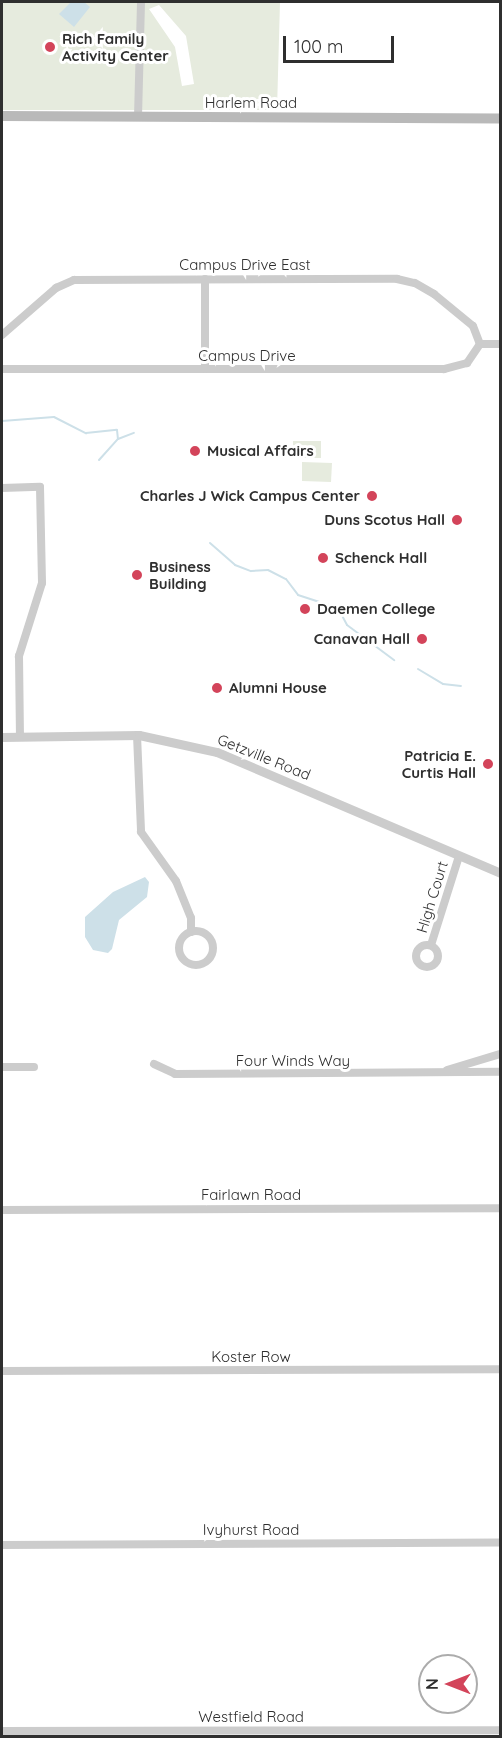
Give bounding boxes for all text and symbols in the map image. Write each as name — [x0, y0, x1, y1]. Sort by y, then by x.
scale bar — [286, 24, 397, 62]
place label: Rich Family Activity Center — [62, 29, 169, 64]
text: 100 m — [294, 35, 343, 58]
marker: Rich Family Activity Center — [43, 40, 57, 54]
street label: Harlem Road — [205, 94, 297, 112]
street label: Campus Drive East — [179, 256, 311, 274]
street label: Campus Drive — [198, 347, 296, 365]
place label: Musical Affairs — [207, 442, 314, 460]
marker: Musical Affairs — [188, 444, 202, 458]
place label: Charles J Wick Campus Center — [140, 487, 360, 505]
marker: Charles J Wick Campus Center — [365, 489, 379, 503]
place label: Duns Scotus Hall — [324, 511, 445, 529]
marker: Duns Scotus Hall — [450, 513, 464, 527]
place label: Schenck Hall — [335, 549, 427, 567]
marker: Schenck Hall — [316, 551, 330, 565]
place label: Business Building — [149, 557, 211, 592]
marker: Business Building — [130, 568, 144, 582]
place label: Daemen College — [317, 600, 435, 618]
marker: Daemen College — [298, 602, 312, 616]
place label: Canavan Hall — [314, 630, 410, 648]
marker: Canavan Hall — [415, 632, 429, 646]
place label: Alumni House — [229, 679, 327, 697]
marker: Alumni House — [210, 681, 224, 695]
street label: Getzville Road — [215, 730, 313, 784]
place label: Patricia E. Curtis Hall — [402, 746, 476, 781]
marker: Patricia E. Curtis Hall — [481, 757, 495, 771]
street label: High Court — [413, 859, 451, 935]
street label: Four Winds Way — [236, 1052, 350, 1070]
street label: Fairlawn Road — [201, 1186, 301, 1204]
street label: Koster Row — [211, 1348, 291, 1366]
street label: Ivyhurst Road — [203, 1521, 299, 1539]
north arrow — [418, 1654, 478, 1714]
text: N — [422, 1678, 442, 1690]
street label: Westfield Road — [198, 1708, 304, 1726]

